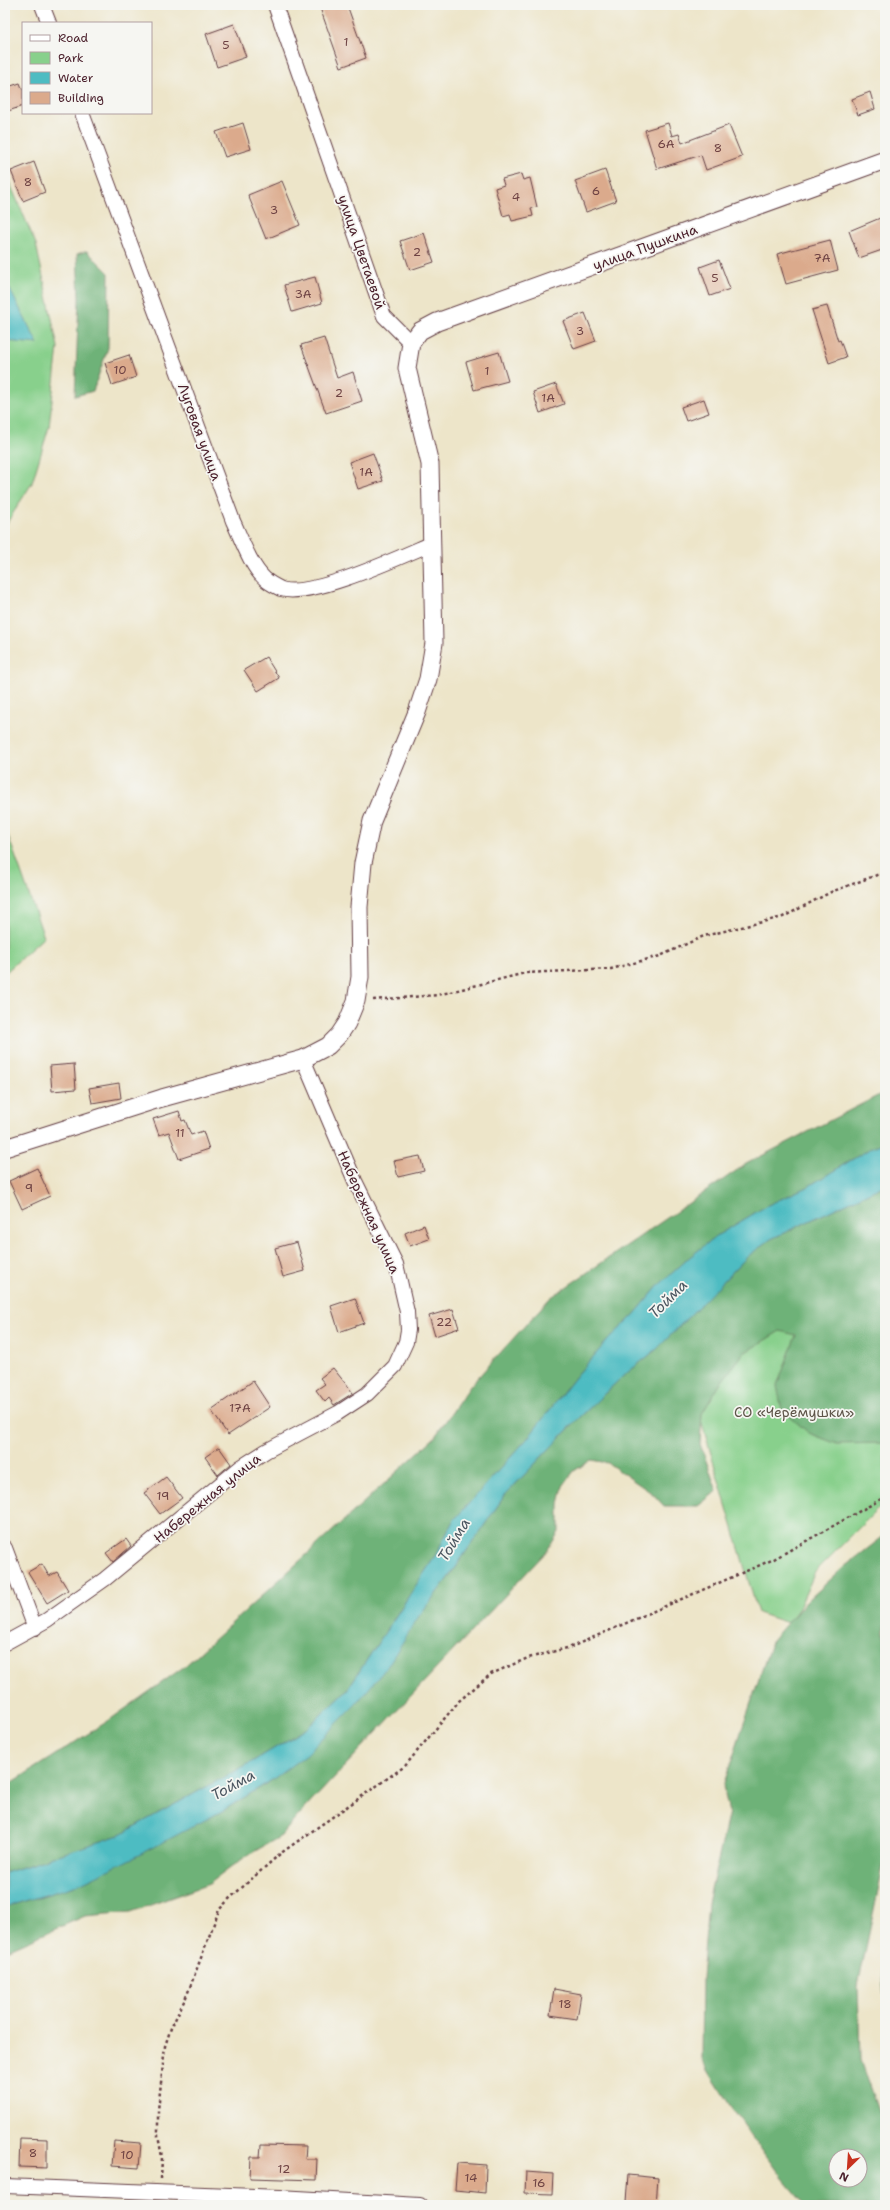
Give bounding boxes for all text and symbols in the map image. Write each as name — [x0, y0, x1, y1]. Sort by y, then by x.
legend — [22, 22, 152, 114]
text: Road — [58, 30, 89, 46]
house number: 1 — [343, 34, 349, 50]
house number: 5 — [222, 37, 230, 53]
text: Park — [58, 50, 84, 66]
text: Water — [58, 70, 94, 86]
text: Building — [58, 90, 104, 106]
house number: 6А — [657, 136, 675, 152]
house number: 8 — [714, 140, 722, 156]
house number: 8 — [24, 174, 32, 190]
house number: 6 — [592, 183, 600, 199]
house number: 4 — [512, 189, 520, 205]
street label: улица Цветаевой — [334, 192, 390, 312]
house number: 3 — [270, 202, 278, 218]
street label: улица Пушкина — [590, 220, 700, 274]
house number: 2 — [413, 244, 421, 260]
house number: 7А — [813, 250, 831, 266]
house number: 5 — [711, 270, 719, 286]
house number: 3А — [294, 286, 312, 302]
house number: 3 — [576, 323, 584, 339]
house number: 10 — [113, 362, 127, 378]
house number: 1 — [484, 363, 490, 379]
street label: Луговая улица — [174, 381, 226, 483]
house number: 2 — [335, 385, 343, 401]
house number: 1А — [541, 390, 555, 406]
house number: 1А — [359, 464, 373, 480]
house number: 11 — [175, 1125, 185, 1141]
street label: Набережная улица — [334, 1148, 404, 1277]
house number: 9 — [25, 1180, 33, 1196]
water label: Тойма — [644, 1275, 692, 1323]
house number: 22 — [436, 1314, 452, 1330]
house number: 17А — [229, 1400, 251, 1416]
park label: СО «Черёмушки» — [734, 1403, 854, 1421]
street label: Набережная улица — [150, 1449, 265, 1547]
house number: 19 — [157, 1488, 169, 1504]
water label: Тойма — [433, 1515, 475, 1565]
water label: Тойма — [207, 1765, 259, 1805]
house number: 18 — [558, 1996, 572, 2012]
house number: 8 — [29, 2145, 37, 2161]
house number: 10 — [120, 2147, 134, 2163]
north arrow — [828, 2148, 868, 2188]
house number: 12 — [278, 2161, 290, 2177]
text: N — [837, 2168, 851, 2185]
house number: 14 — [465, 2170, 477, 2186]
house number: 16 — [532, 2175, 546, 2191]

